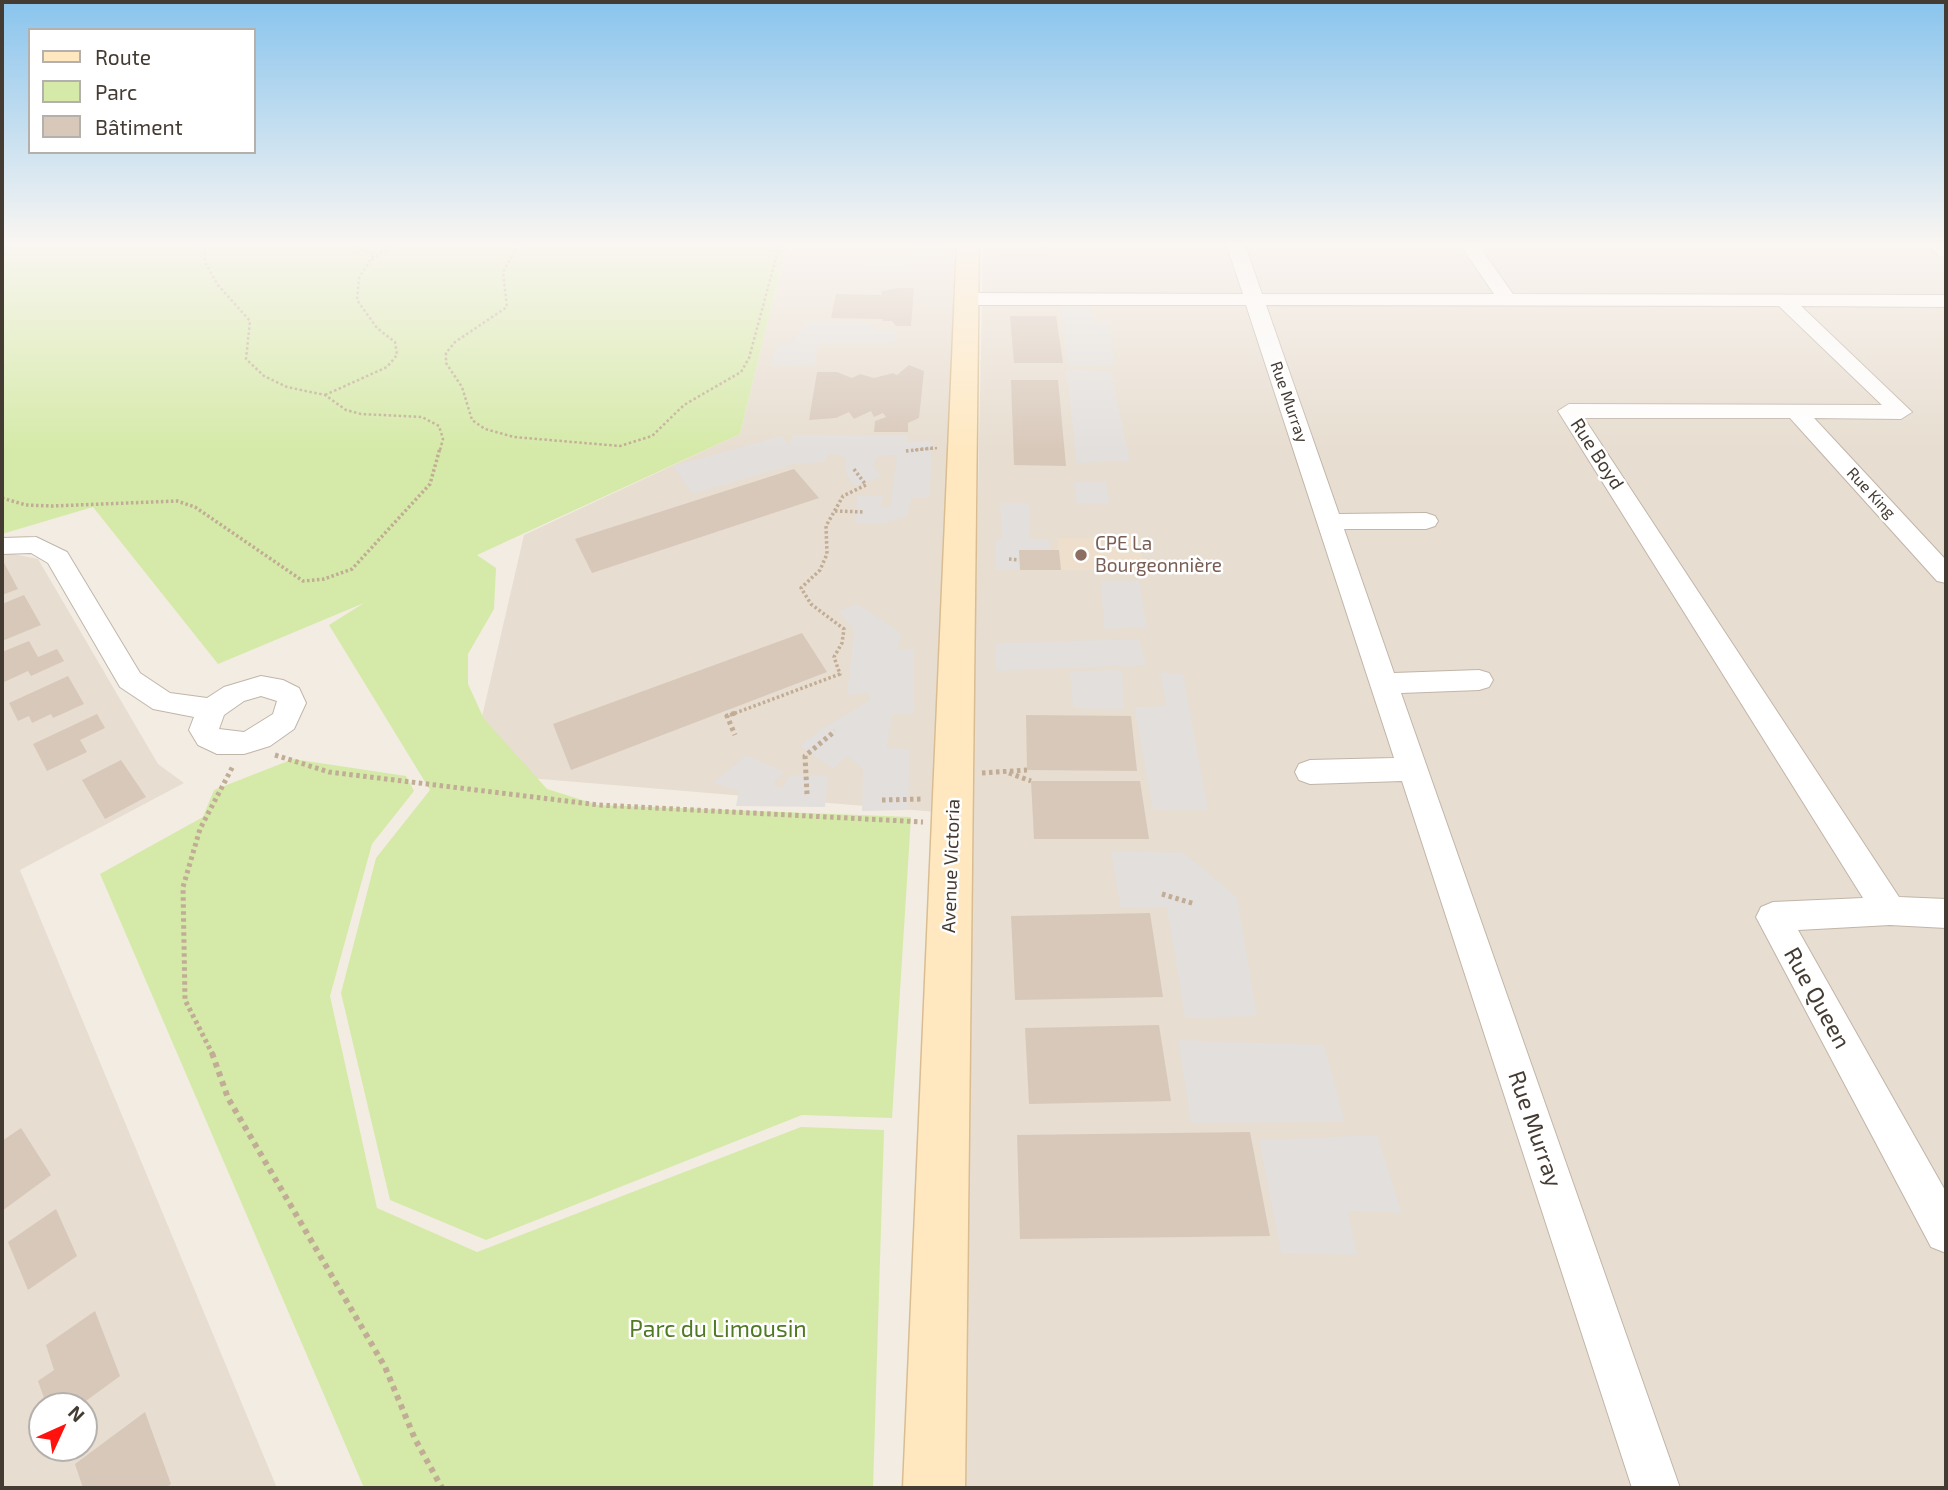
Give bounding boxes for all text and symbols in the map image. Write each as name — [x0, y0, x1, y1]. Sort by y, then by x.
legend — [28, 28, 256, 154]
text: Route — [95, 44, 151, 69]
text: Parc — [95, 79, 137, 104]
text: Bâtiment — [95, 114, 183, 139]
street label: Rue Murray — [1266, 359, 1312, 445]
street label: Rue Boyd — [1566, 414, 1628, 494]
street label: Rue King — [1843, 463, 1899, 523]
place label: CPE La Bourgeonnière — [1095, 533, 1222, 577]
marker: CPE La Bourgeonnière — [1073, 547, 1089, 563]
street label: Avenue Victoria — [937, 799, 965, 933]
street label: Rue Queen — [1778, 943, 1856, 1053]
street label: Rue Murray — [1502, 1067, 1568, 1191]
park label: Parc du Limousin — [629, 1315, 807, 1343]
north arrow — [28, 1392, 98, 1462]
text: N — [64, 1400, 90, 1426]

